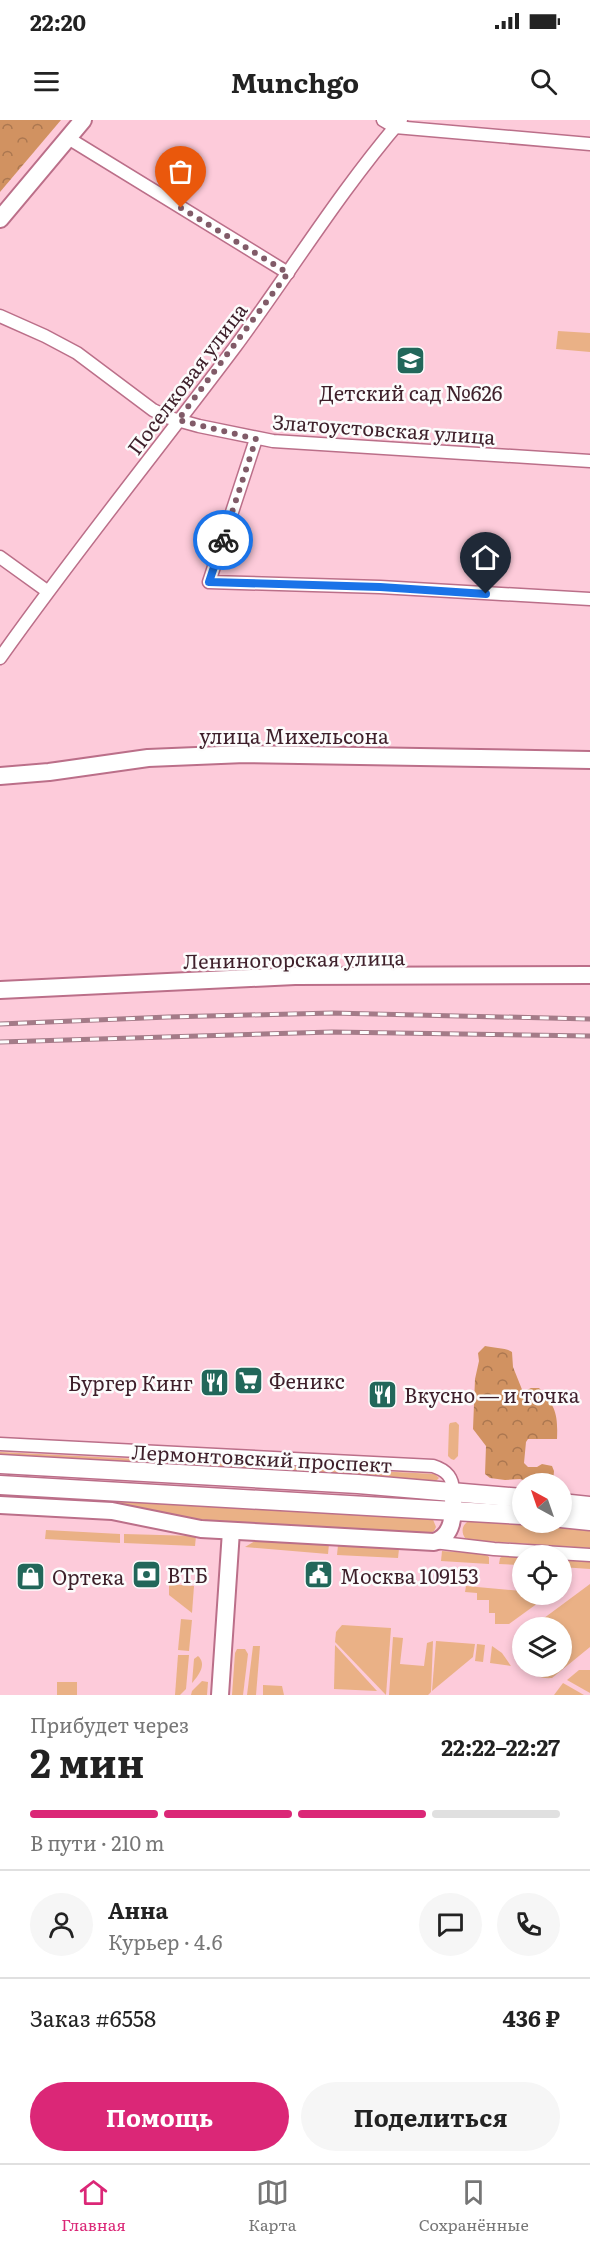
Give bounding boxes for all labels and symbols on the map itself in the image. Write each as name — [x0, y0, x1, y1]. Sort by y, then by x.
pin — [155, 146, 206, 208]
street label: Поселковая улица — [119, 295, 253, 460]
school or university icon: Детский сад №626 — [395, 345, 427, 377]
place label: Детский сад №626 — [320, 377, 503, 407]
street label: Златоустовская улица — [272, 405, 497, 451]
courier — [193, 510, 253, 570]
pin — [460, 532, 511, 594]
street label: улица Михельсона — [199, 720, 389, 750]
street label: Лениногорская улица — [183, 941, 405, 975]
supermarket icon: Феникс — [232, 1364, 264, 1396]
place label: Феникс — [269, 1365, 345, 1395]
restaurant icon: Бургер Кинг — [198, 1366, 230, 1398]
place label: Бургер Кинг — [68, 1367, 193, 1397]
restaurant icon: Вкусно — и точка — [367, 1378, 399, 1410]
place label: Вкусно — и точка — [404, 1379, 580, 1409]
street label: Лермонтовский проспект — [131, 1435, 394, 1479]
north arrow — [512, 1473, 572, 1533]
bank icon: ВТБ — [130, 1558, 162, 1590]
place label: ВТБ — [167, 1559, 208, 1589]
public building icon: Москва 109153 — [303, 1559, 335, 1591]
shop icon: Ортека — [15, 1560, 47, 1592]
place label: Москва 109153 — [340, 1560, 479, 1590]
place label: Ортека — [52, 1561, 125, 1591]

